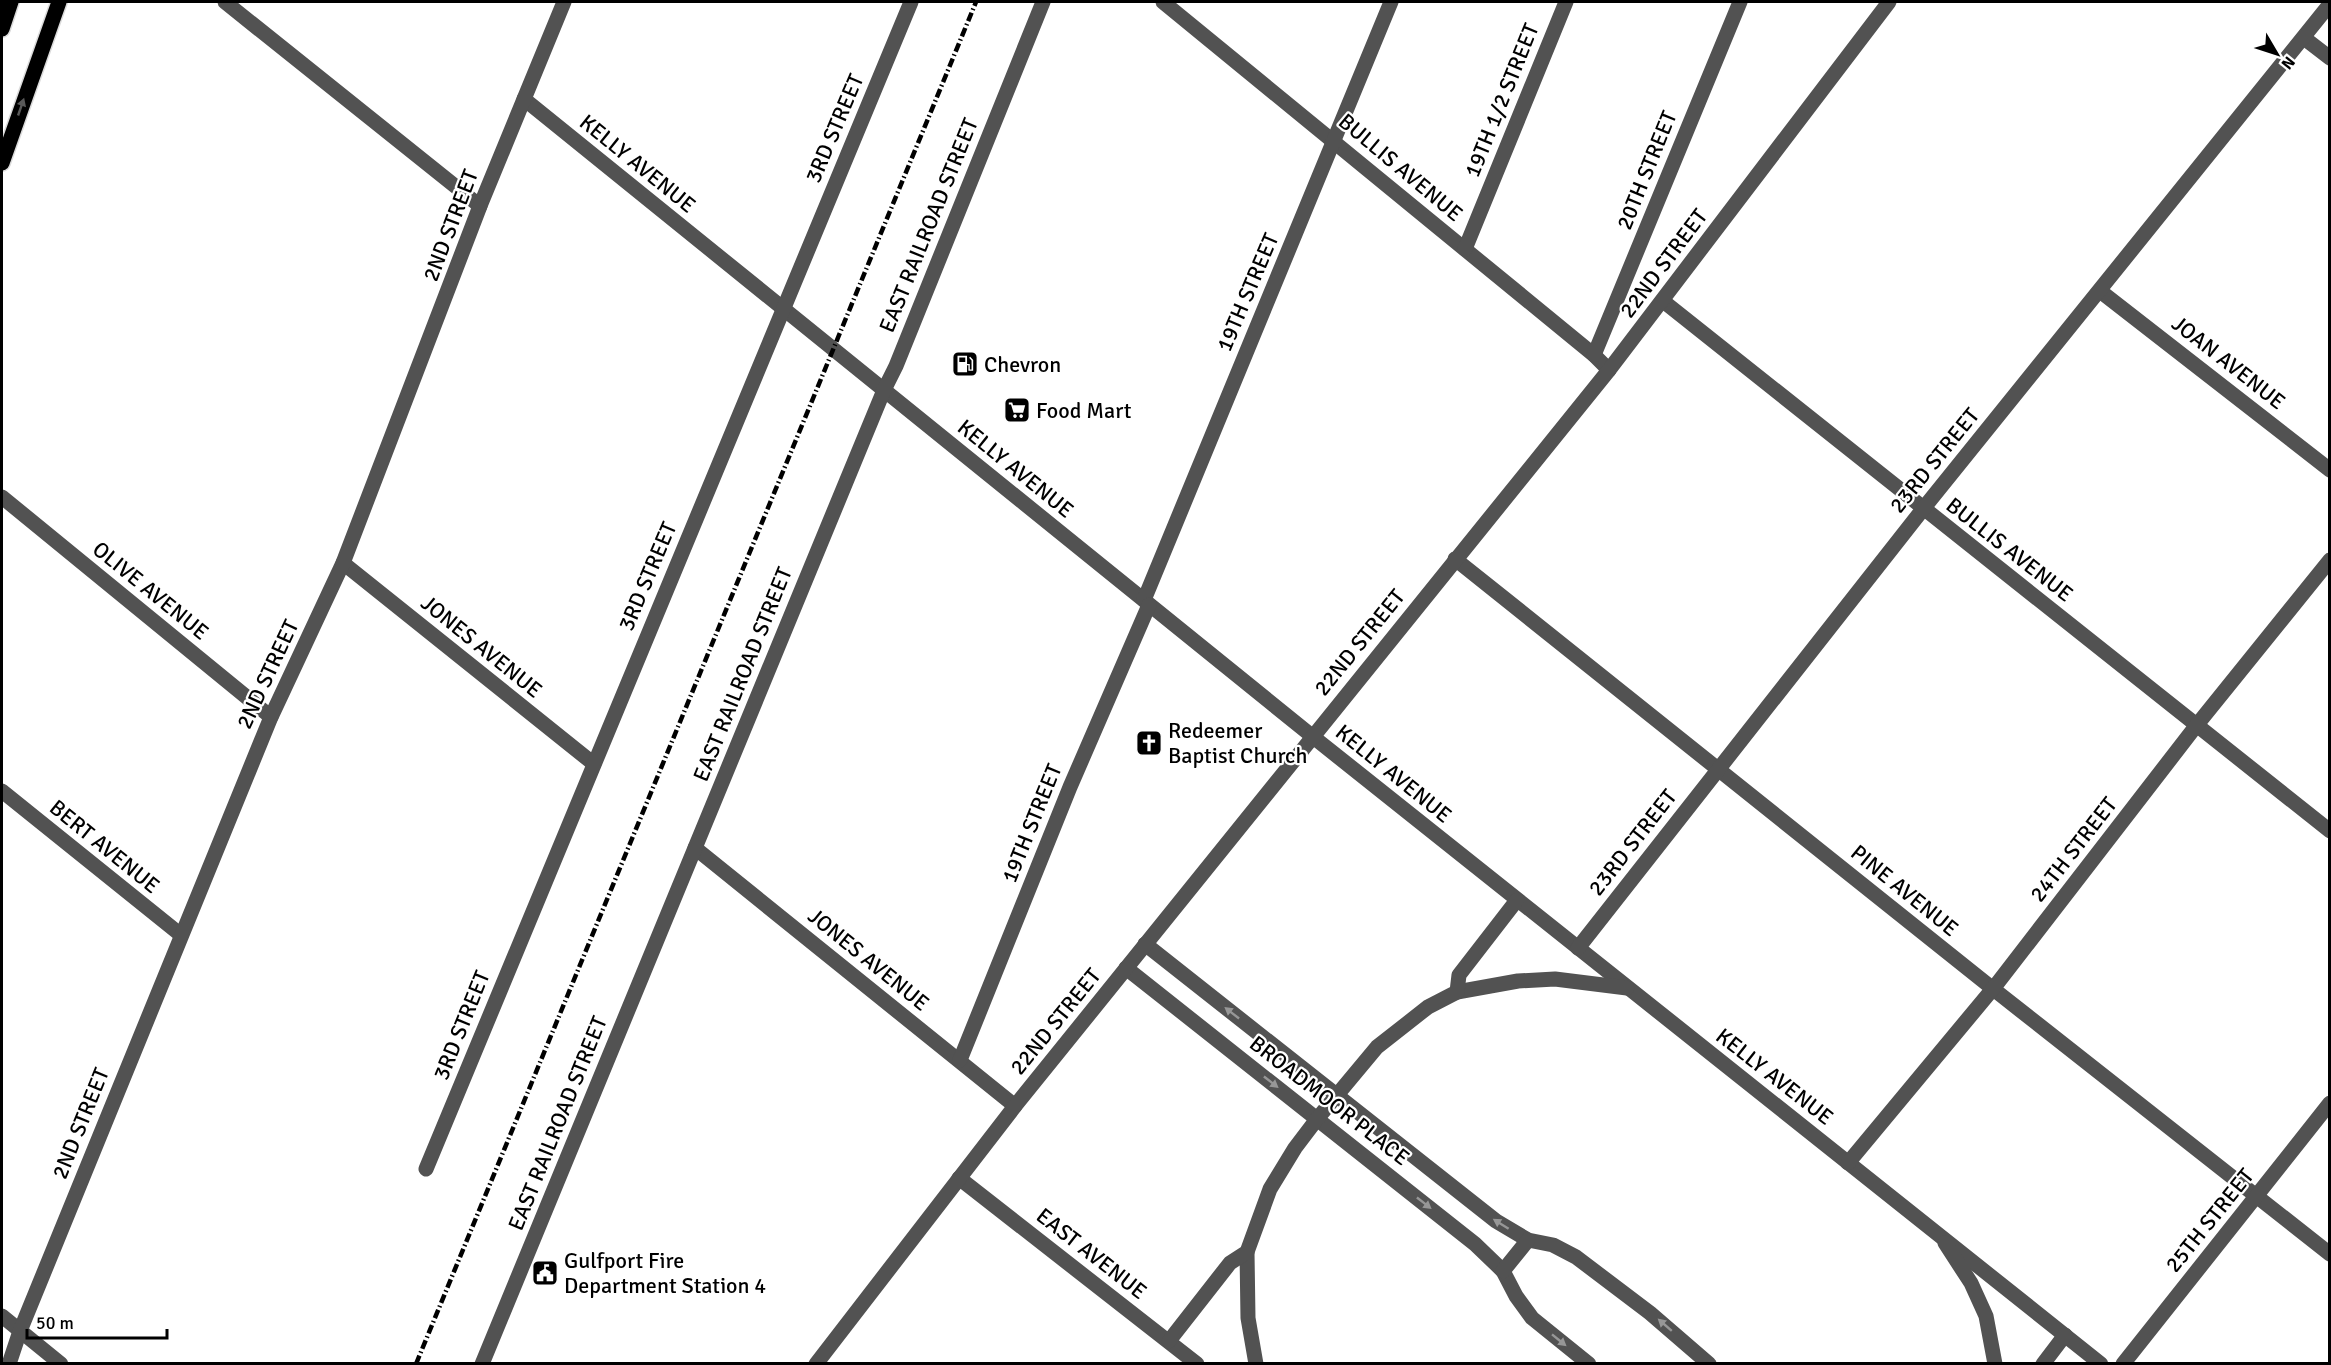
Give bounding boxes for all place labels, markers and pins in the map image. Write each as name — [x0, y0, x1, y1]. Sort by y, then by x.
fuel station icon: Chevron — [950, 349, 980, 379]
place label: Chevron — [984, 351, 1061, 378]
supermarket icon: Food Mart — [1002, 395, 1032, 425]
place label: Food Mart — [1036, 397, 1132, 424]
place label: Redeemer Baptist Church — [1168, 717, 1307, 769]
church icon: Redeemer Baptist Church — [1134, 728, 1164, 758]
place label: Gulfport Fire Department Station 4 — [564, 1247, 766, 1299]
public building icon: Gulfport Fire Department Station 4 — [530, 1258, 560, 1288]

